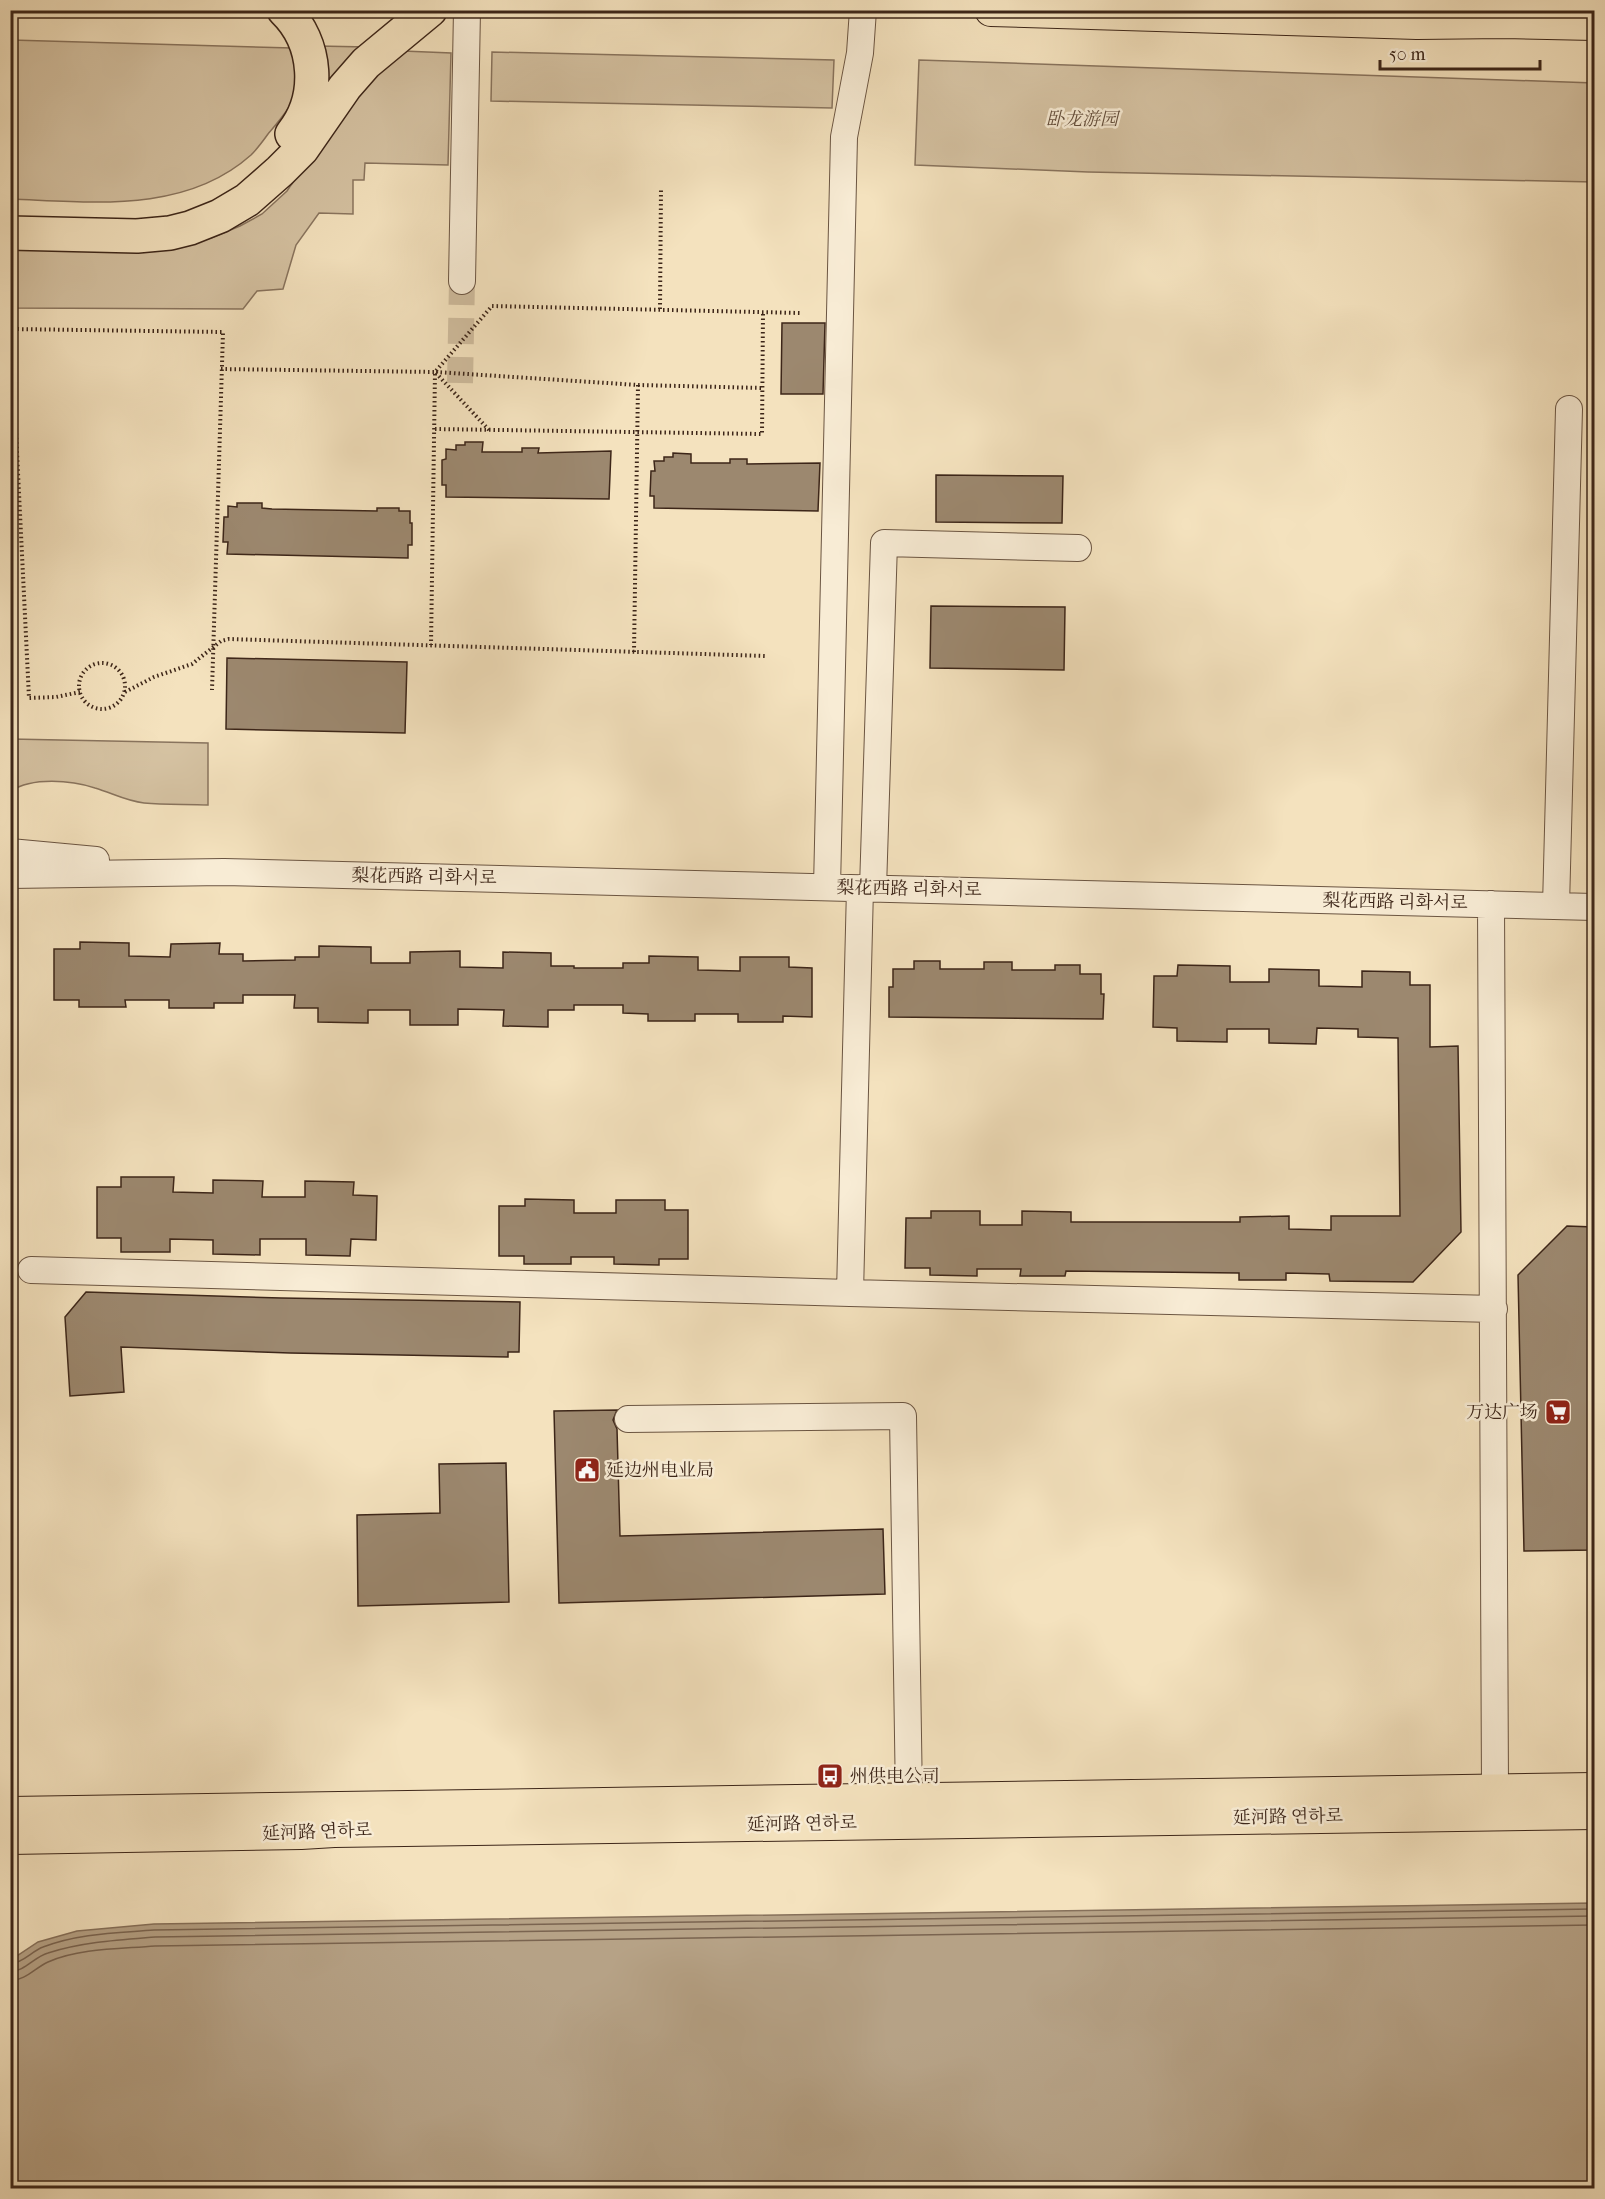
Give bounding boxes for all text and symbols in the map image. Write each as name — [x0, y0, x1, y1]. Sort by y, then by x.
scale bar — [1380, 33, 1540, 71]
text: 50 m — [1389, 44, 1426, 65]
park label: 卧龙游园 — [1046, 109, 1121, 130]
street label: 梨花西路 리화서로 — [351, 865, 497, 889]
street label: 梨花西路 리화서로 — [836, 877, 982, 901]
street label: 梨花西路 리화서로 — [1322, 890, 1468, 914]
supermarket icon: 万达广场 — [1543, 1397, 1573, 1427]
place label: 万达广场 — [1466, 1402, 1538, 1423]
public building icon: 延边州电业局 — [572, 1455, 602, 1485]
place label: 延边州电业局 — [606, 1460, 714, 1481]
bus stop icon: 州供电公司 — [815, 1761, 845, 1791]
place label: 州供电公司 — [850, 1766, 940, 1787]
street label: 延河路 연하로 — [1233, 1806, 1343, 1828]
street label: 延河路 연하로 — [747, 1813, 857, 1835]
street label: 延河路 연하로 — [262, 1820, 372, 1844]

